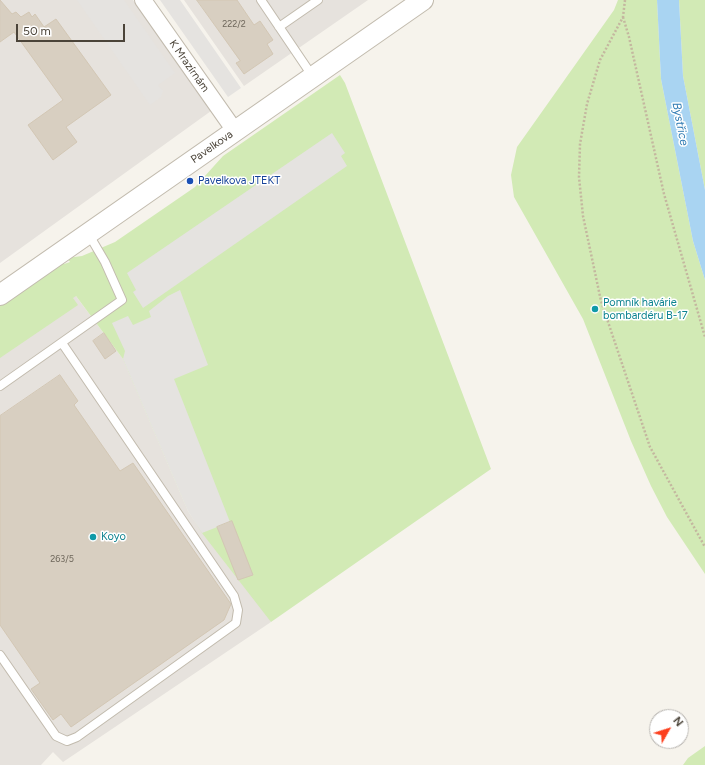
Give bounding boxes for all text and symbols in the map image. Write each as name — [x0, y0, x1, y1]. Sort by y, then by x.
scale bar — [18, 16, 127, 42]
house number: 222/2 — [222, 19, 246, 29]
text: 50 m — [23, 24, 51, 38]
street label: K Mrazírnám — [166, 37, 212, 95]
water label: Bystřice — [669, 101, 691, 147]
street label: Pavelkova — [188, 128, 236, 166]
place label: Pavelkova JTEKT — [198, 174, 280, 188]
marker: Pavelkova JTEKT — [185, 176, 195, 186]
place label: Pomník havárie bombardéru B-17 — [603, 296, 688, 322]
marker: Pomník havárie bombardéru B-17 — [590, 304, 600, 314]
place label: Koyo — [101, 530, 126, 544]
marker: Koyo — [88, 532, 98, 542]
house number: 263/5 — [50, 554, 74, 564]
north arrow — [649, 709, 689, 749]
text: N — [670, 714, 686, 729]

